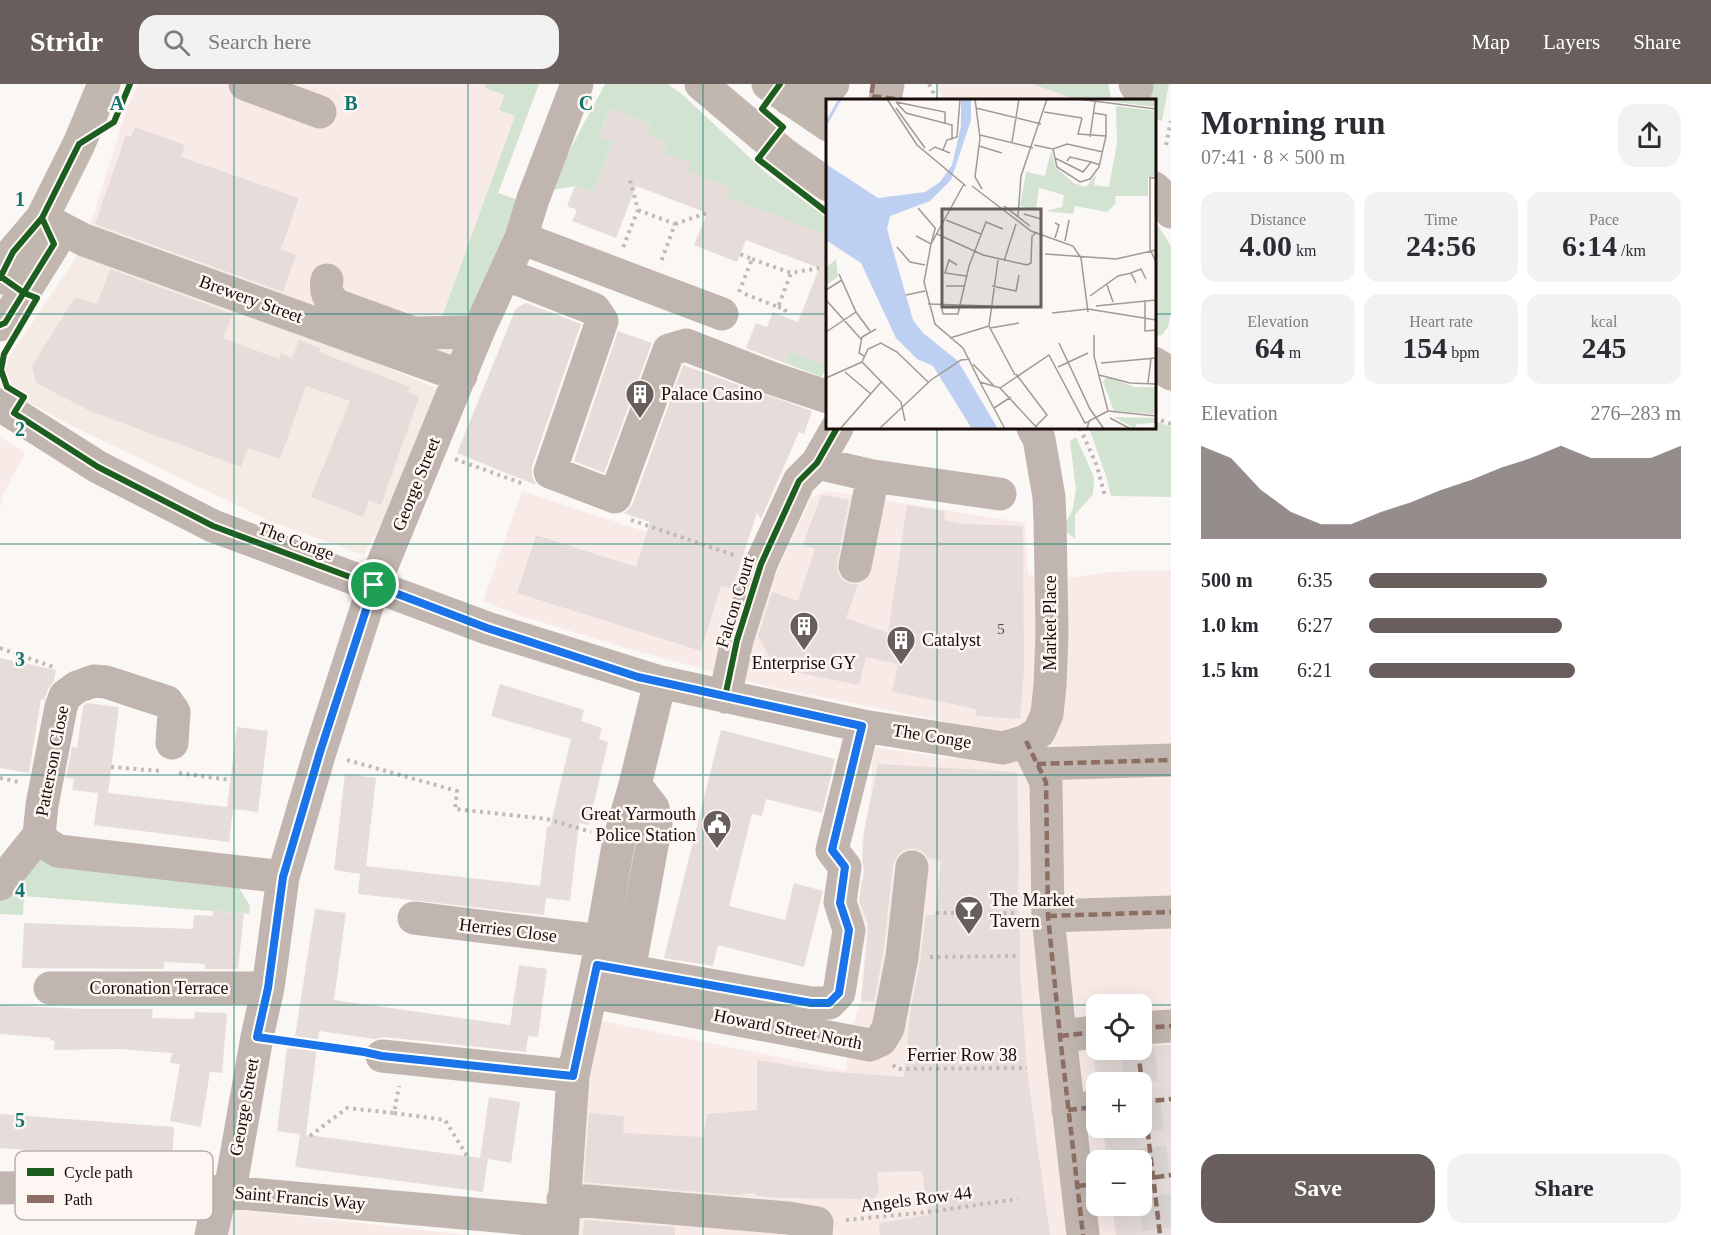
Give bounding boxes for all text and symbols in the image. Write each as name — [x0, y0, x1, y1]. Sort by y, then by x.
search box — [139, 15, 559, 69]
text: Stridr — [30, 26, 103, 57]
icon: search — [160, 26, 193, 59]
text: Search here — [208, 29, 311, 54]
text: Map — [1472, 30, 1510, 54]
text: Layers — [1543, 30, 1600, 54]
text: Share — [1633, 30, 1681, 54]
text: A — [110, 92, 125, 114]
text: B — [344, 92, 358, 114]
text: C — [579, 92, 593, 114]
inset map — [826, 99, 1156, 429]
button: share — [1618, 104, 1681, 167]
text: Morning run — [1201, 105, 1385, 141]
text: 07:41 · 8 × 500 m — [1201, 146, 1345, 168]
text: 1 — [15, 188, 25, 210]
text: Distance — [1250, 211, 1306, 228]
text: Time — [1424, 211, 1458, 228]
text: Pace — [1589, 211, 1619, 228]
text: 4.00 — [1240, 229, 1292, 262]
text: 24:56 — [1406, 229, 1476, 262]
text: 6:14 — [1562, 229, 1617, 262]
text: km — [1292, 242, 1316, 259]
text: /km — [1617, 242, 1646, 259]
street label: Brewery Street — [197, 271, 305, 327]
text: Elevation — [1247, 313, 1309, 330]
text: Heart rate — [1409, 313, 1473, 330]
text: kcal — [1591, 313, 1617, 330]
text: 64 — [1255, 331, 1285, 364]
text: 154 — [1402, 331, 1447, 364]
text: 245 — [1582, 331, 1627, 364]
text: m — [1285, 344, 1301, 361]
text: bpm — [1447, 344, 1480, 361]
building icon: Palace Casino — [624, 378, 656, 420]
place label: Palace Casino — [661, 384, 762, 404]
text: Elevation — [1201, 402, 1278, 424]
text: 276–283 m — [1590, 402, 1681, 424]
text: 2 — [15, 418, 25, 440]
street label: George Street — [388, 434, 444, 534]
street label: The Conge — [255, 518, 337, 564]
street label: Falcon Court — [712, 554, 758, 650]
pin — [348, 559, 399, 610]
icon: arrive — [357, 568, 390, 601]
text: 500 m — [1201, 569, 1253, 591]
text: 6:35 — [1297, 569, 1333, 591]
street label: Market Place — [1040, 575, 1060, 671]
building icon: Enterprise GY — [788, 610, 820, 652]
text: 1.0 km — [1201, 614, 1259, 636]
text: 6:27 — [1297, 614, 1333, 636]
house number: 5 — [997, 621, 1005, 637]
building icon: Catalyst — [885, 624, 917, 666]
place label: Catalyst — [922, 630, 981, 650]
text: 3 — [15, 648, 25, 670]
place label: Enterprise GY — [752, 653, 856, 673]
text: 1.5 km — [1201, 659, 1259, 681]
text: 6:21 — [1297, 659, 1333, 681]
street label: Patterson Close — [31, 704, 73, 818]
street label: The Conge — [891, 720, 973, 752]
place label: Great Yarmouth Police Station — [581, 804, 696, 845]
public building icon: Great Yarmouth Police Station — [701, 808, 733, 850]
text: 4 — [15, 879, 25, 901]
place label: The Market Tavern — [990, 890, 1074, 931]
bar icon: The Market Tavern — [953, 894, 985, 936]
street label: Herries Close — [458, 914, 558, 946]
street label: Coronation Terrace — [90, 978, 228, 998]
map controls — [1086, 994, 1152, 1216]
button: locate — [1086, 994, 1152, 1060]
street label: Howard Street North — [712, 1005, 864, 1053]
street label: Ferrier Row 38 — [907, 1045, 1017, 1065]
street label: George Street — [226, 1056, 262, 1158]
button: + — [1086, 1072, 1152, 1138]
text: 5 — [15, 1109, 25, 1131]
button: − — [1086, 1150, 1152, 1216]
legend — [15, 1151, 213, 1220]
button: Save — [1201, 1154, 1435, 1223]
button: Share — [1447, 1154, 1681, 1223]
text: Cycle path — [64, 1164, 133, 1182]
street label: Saint Francis Way — [234, 1182, 366, 1214]
street label: Angels Row 44 — [859, 1182, 973, 1216]
text: Path — [64, 1191, 92, 1208]

